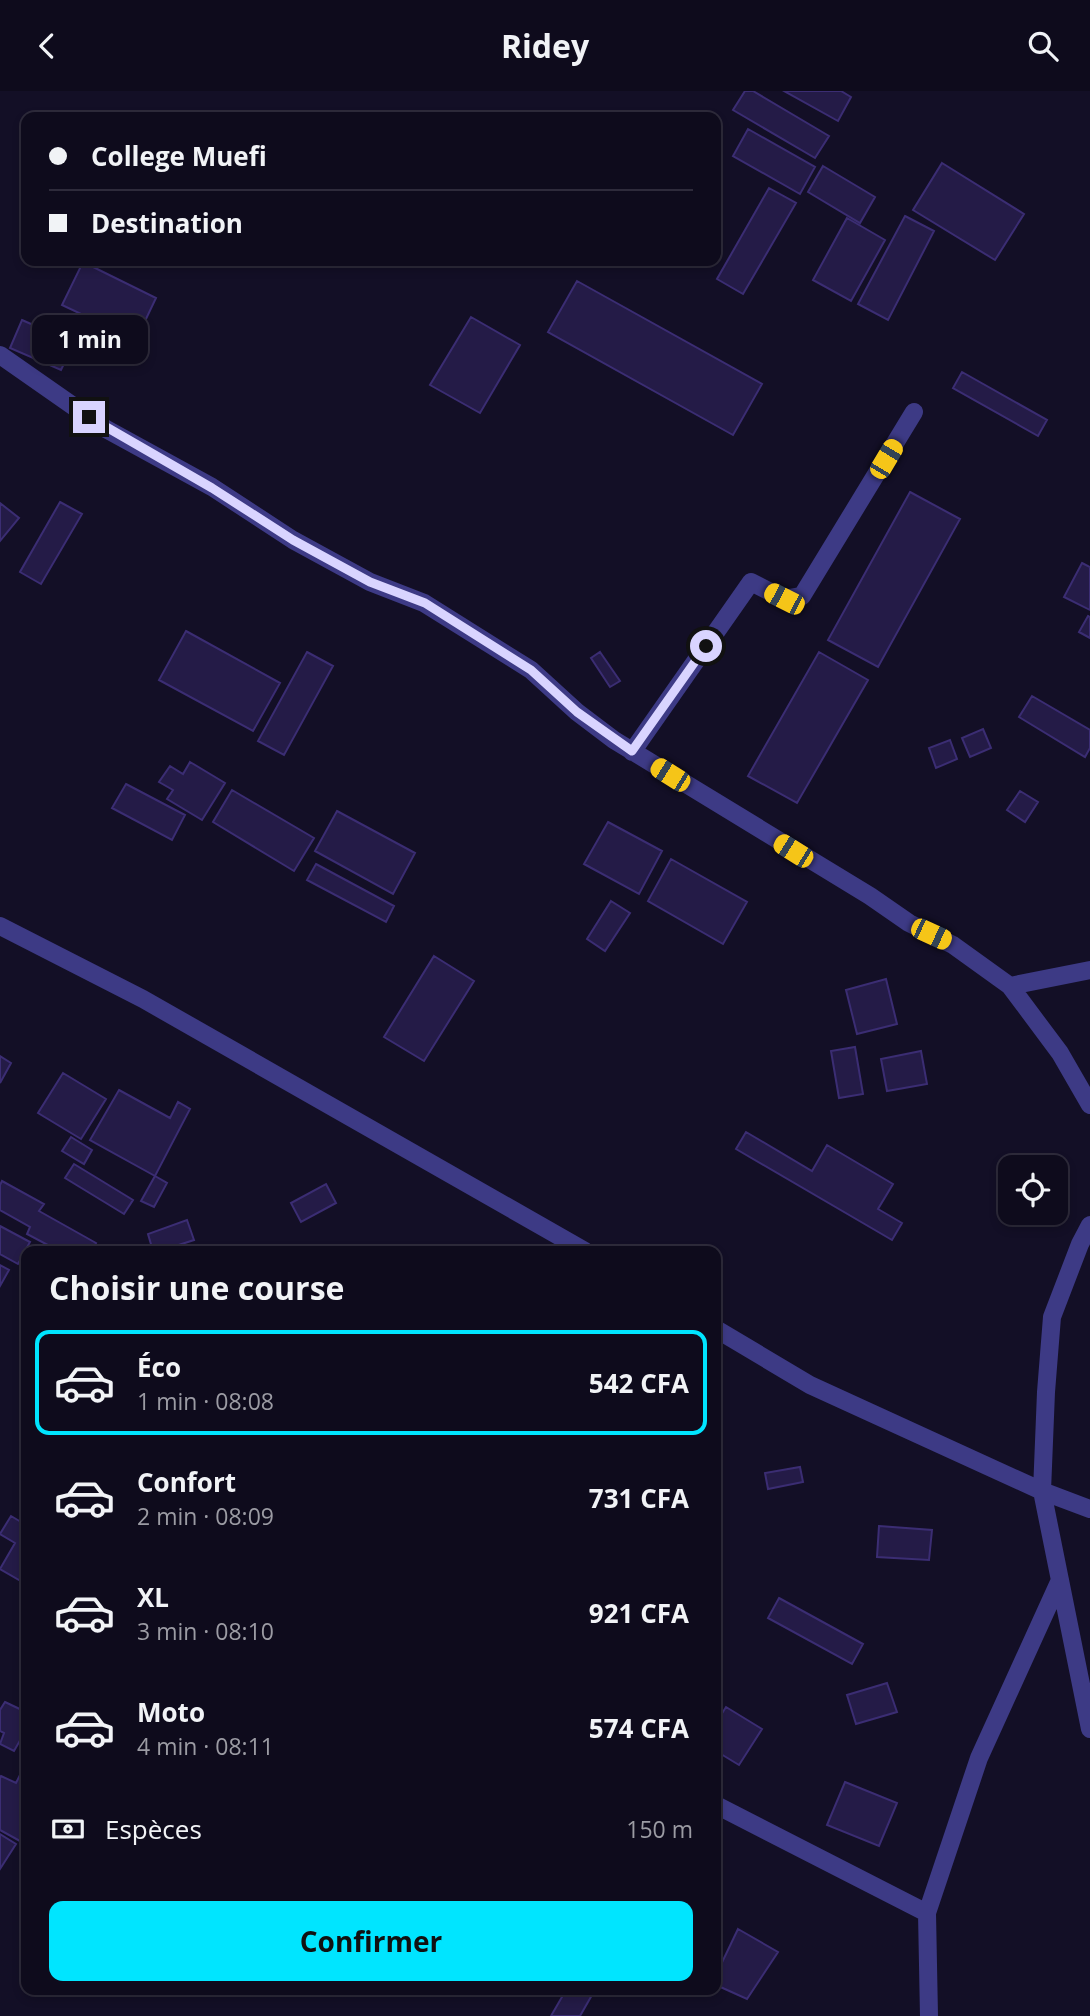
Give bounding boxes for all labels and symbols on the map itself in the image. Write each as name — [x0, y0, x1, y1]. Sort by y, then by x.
callout: 1 min — [31, 315, 147, 365]
route end — [73, 401, 105, 433]
car — [867, 436, 906, 482]
car — [761, 580, 808, 618]
route start — [690, 630, 722, 662]
car — [647, 755, 694, 795]
car — [770, 831, 817, 871]
car — [908, 916, 955, 952]

